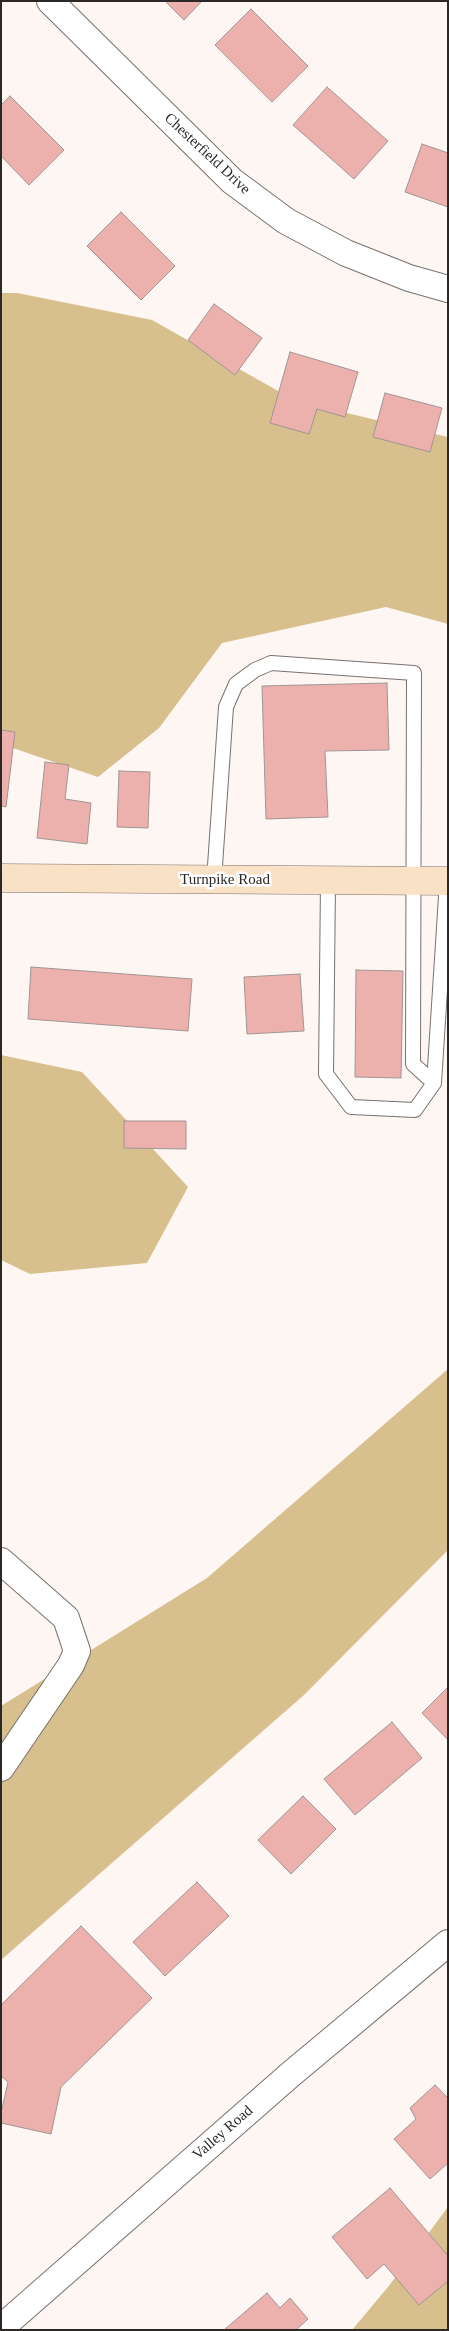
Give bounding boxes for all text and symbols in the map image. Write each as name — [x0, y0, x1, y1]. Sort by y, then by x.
street label: Chesterfield Drive — [160, 109, 254, 199]
street label: Turnpike Road — [180, 871, 270, 889]
street label: Valley Road — [189, 2102, 257, 2164]

